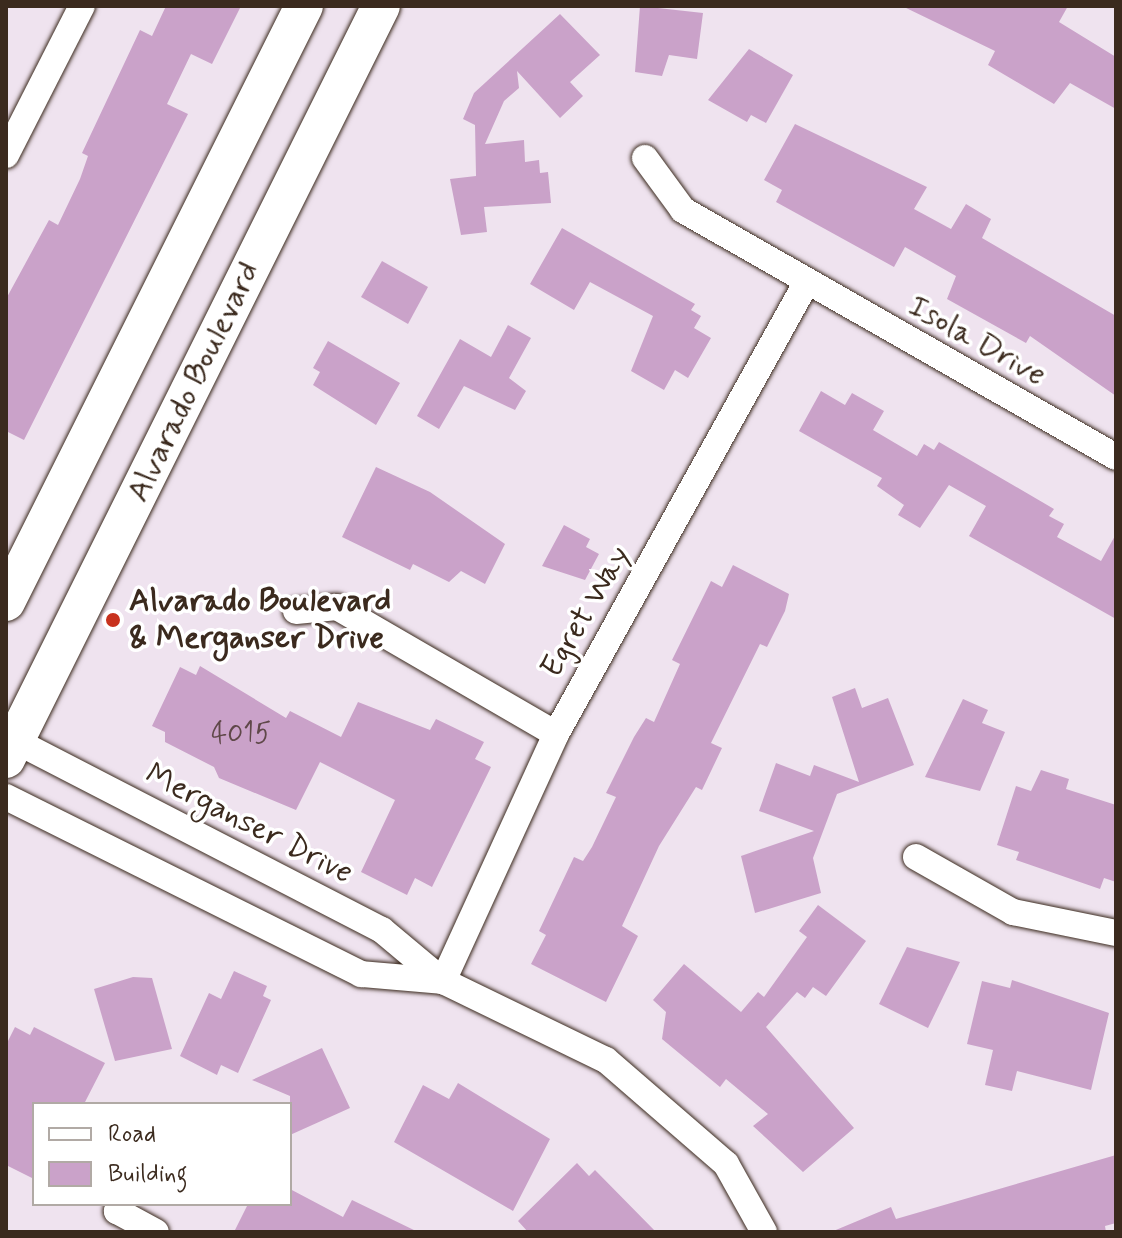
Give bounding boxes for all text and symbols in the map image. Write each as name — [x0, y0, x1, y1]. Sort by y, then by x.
street label: Alvarado Boulevard — [120, 258, 268, 506]
street label: Isola Drive — [902, 288, 1052, 394]
street label: Egret Way — [533, 539, 639, 685]
place label: Alvarado Boulevard & Merganser Drive — [129, 583, 386, 658]
marker: Alvarado Boulevard & Merganser Drive — [104, 611, 122, 629]
house number: 4015 — [211, 718, 271, 752]
street label: Merganser Drive — [139, 755, 359, 893]
legend — [32, 1102, 292, 1206]
text: Road — [108, 1119, 156, 1150]
text: Building — [108, 1159, 188, 1190]

